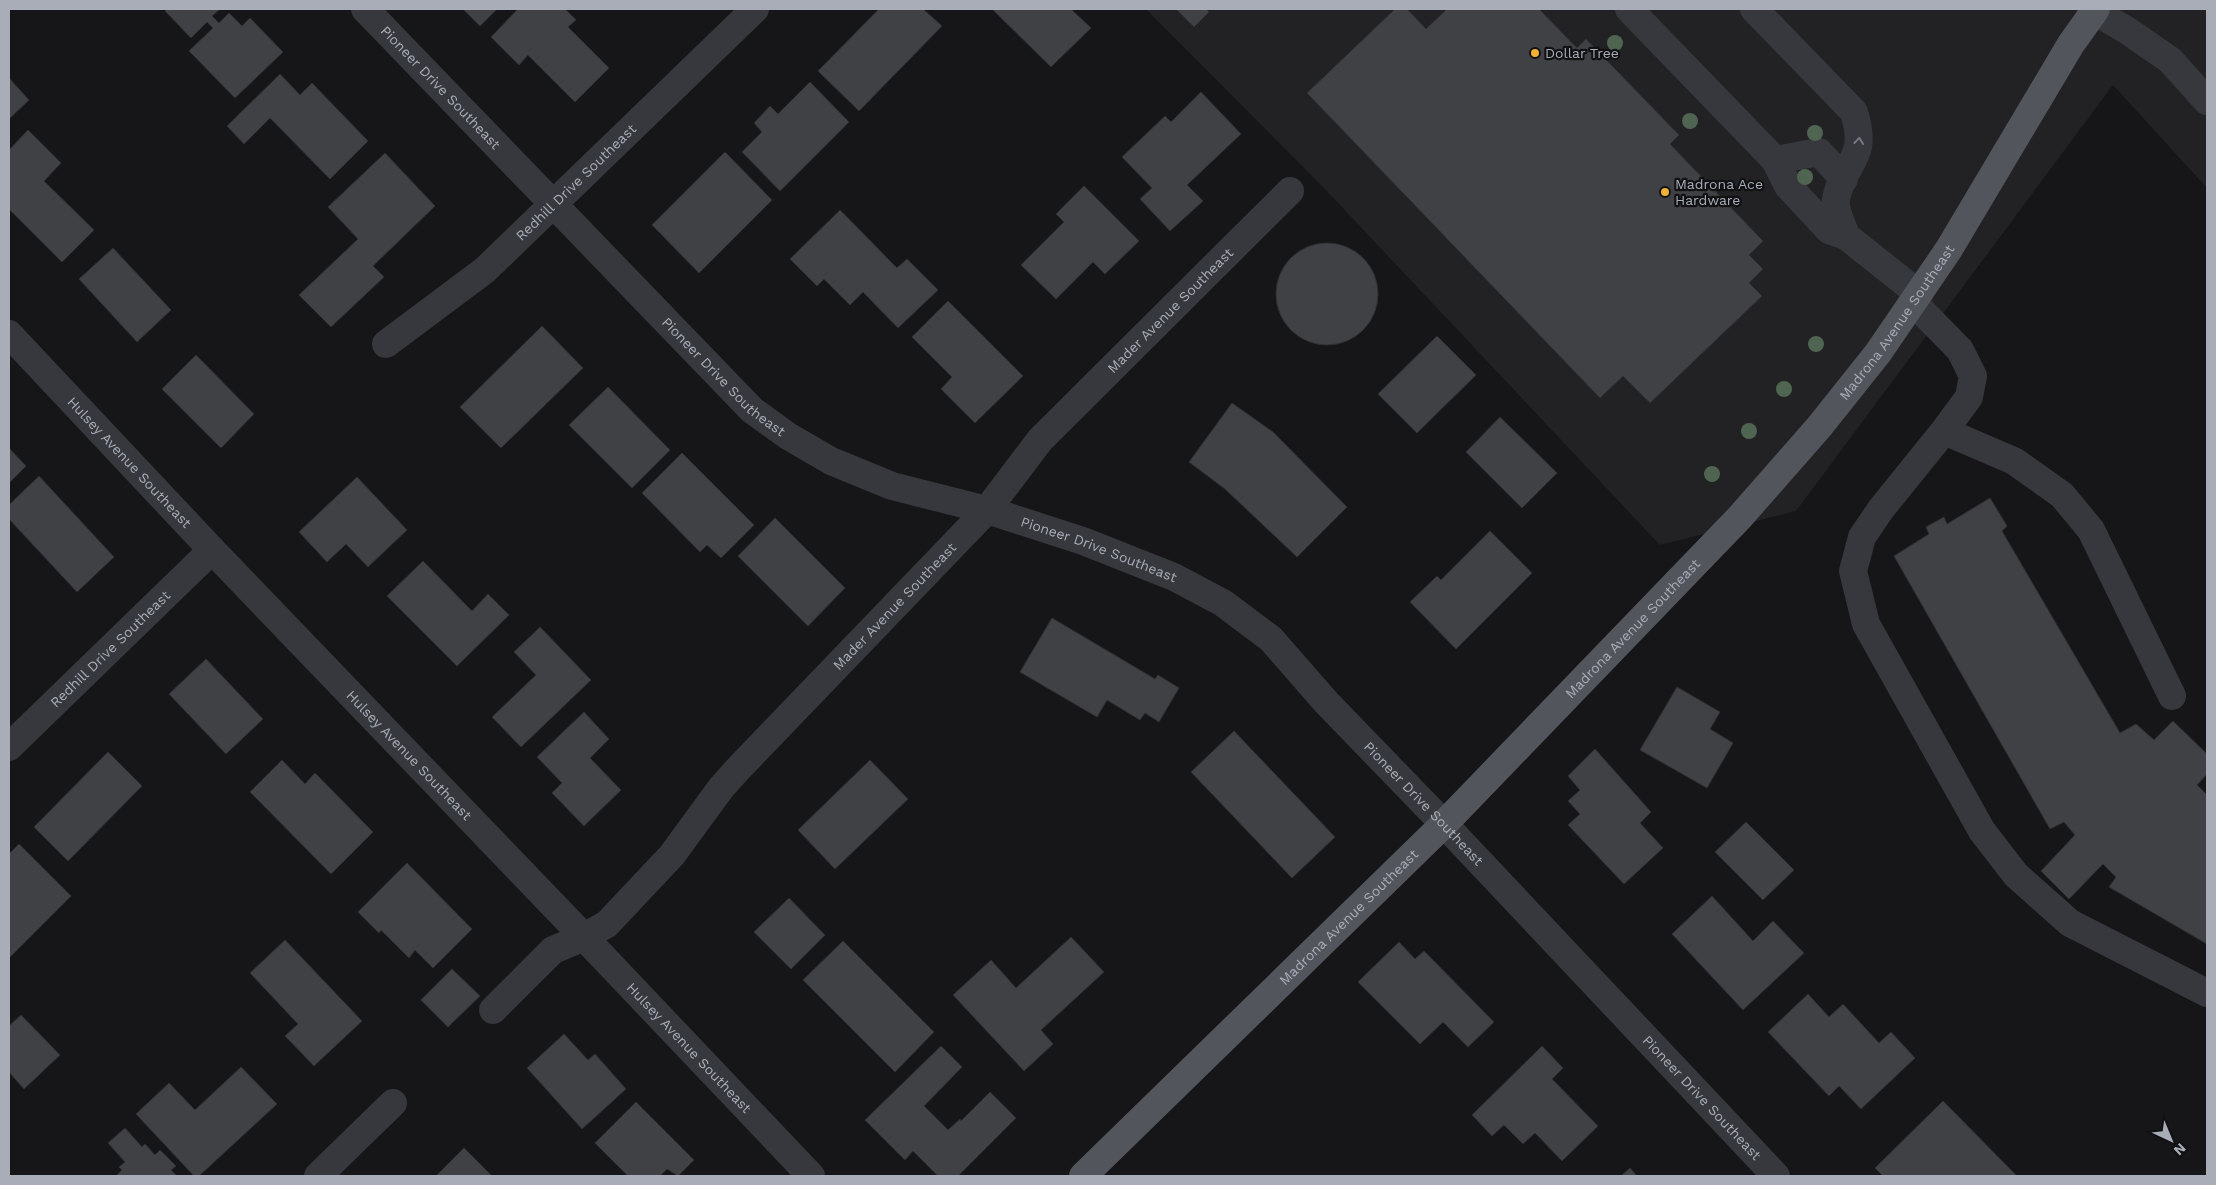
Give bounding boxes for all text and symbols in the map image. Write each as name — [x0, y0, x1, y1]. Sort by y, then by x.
street label: Pioneer Drive Southeast — [378, 22, 504, 153]
place label: Dollar Tree — [1545, 45, 1619, 61]
marker: Dollar Tree — [1529, 47, 1541, 59]
street label: Redhill Drive Southeast — [513, 120, 639, 244]
one-way arrow — [1853, 137, 1864, 145]
place label: Madrona Ace Hardware — [1675, 176, 1763, 208]
marker: Madrona Ace Hardware — [1659, 186, 1671, 198]
street label: Madrona Avenue Southeast — [1836, 242, 1958, 403]
street label: Mader Avenue Southeast — [1104, 244, 1236, 376]
street label: Pioneer Drive Southeast — [659, 314, 789, 440]
street label: Hulsey Avenue Southeast — [64, 394, 195, 531]
street label: Pioneer Drive Southeast — [1019, 513, 1179, 585]
street label: Mader Avenue Southeast — [830, 539, 959, 673]
street label: Madrona Avenue Southeast — [1562, 555, 1703, 701]
street label: Redhill Drive Southeast — [47, 587, 174, 711]
street label: Hulsey Avenue Southeast — [343, 687, 475, 823]
street label: Pioneer Drive Southeast — [1361, 738, 1487, 869]
street label: Madrona Avenue Southeast — [1276, 846, 1421, 988]
street label: Hulsey Avenue Southeast — [624, 979, 755, 1116]
street label: Pioneer Drive Southeast — [1640, 1032, 1765, 1163]
north arrow — [2146, 1115, 2196, 1165]
text: N — [2171, 1140, 2189, 1159]

